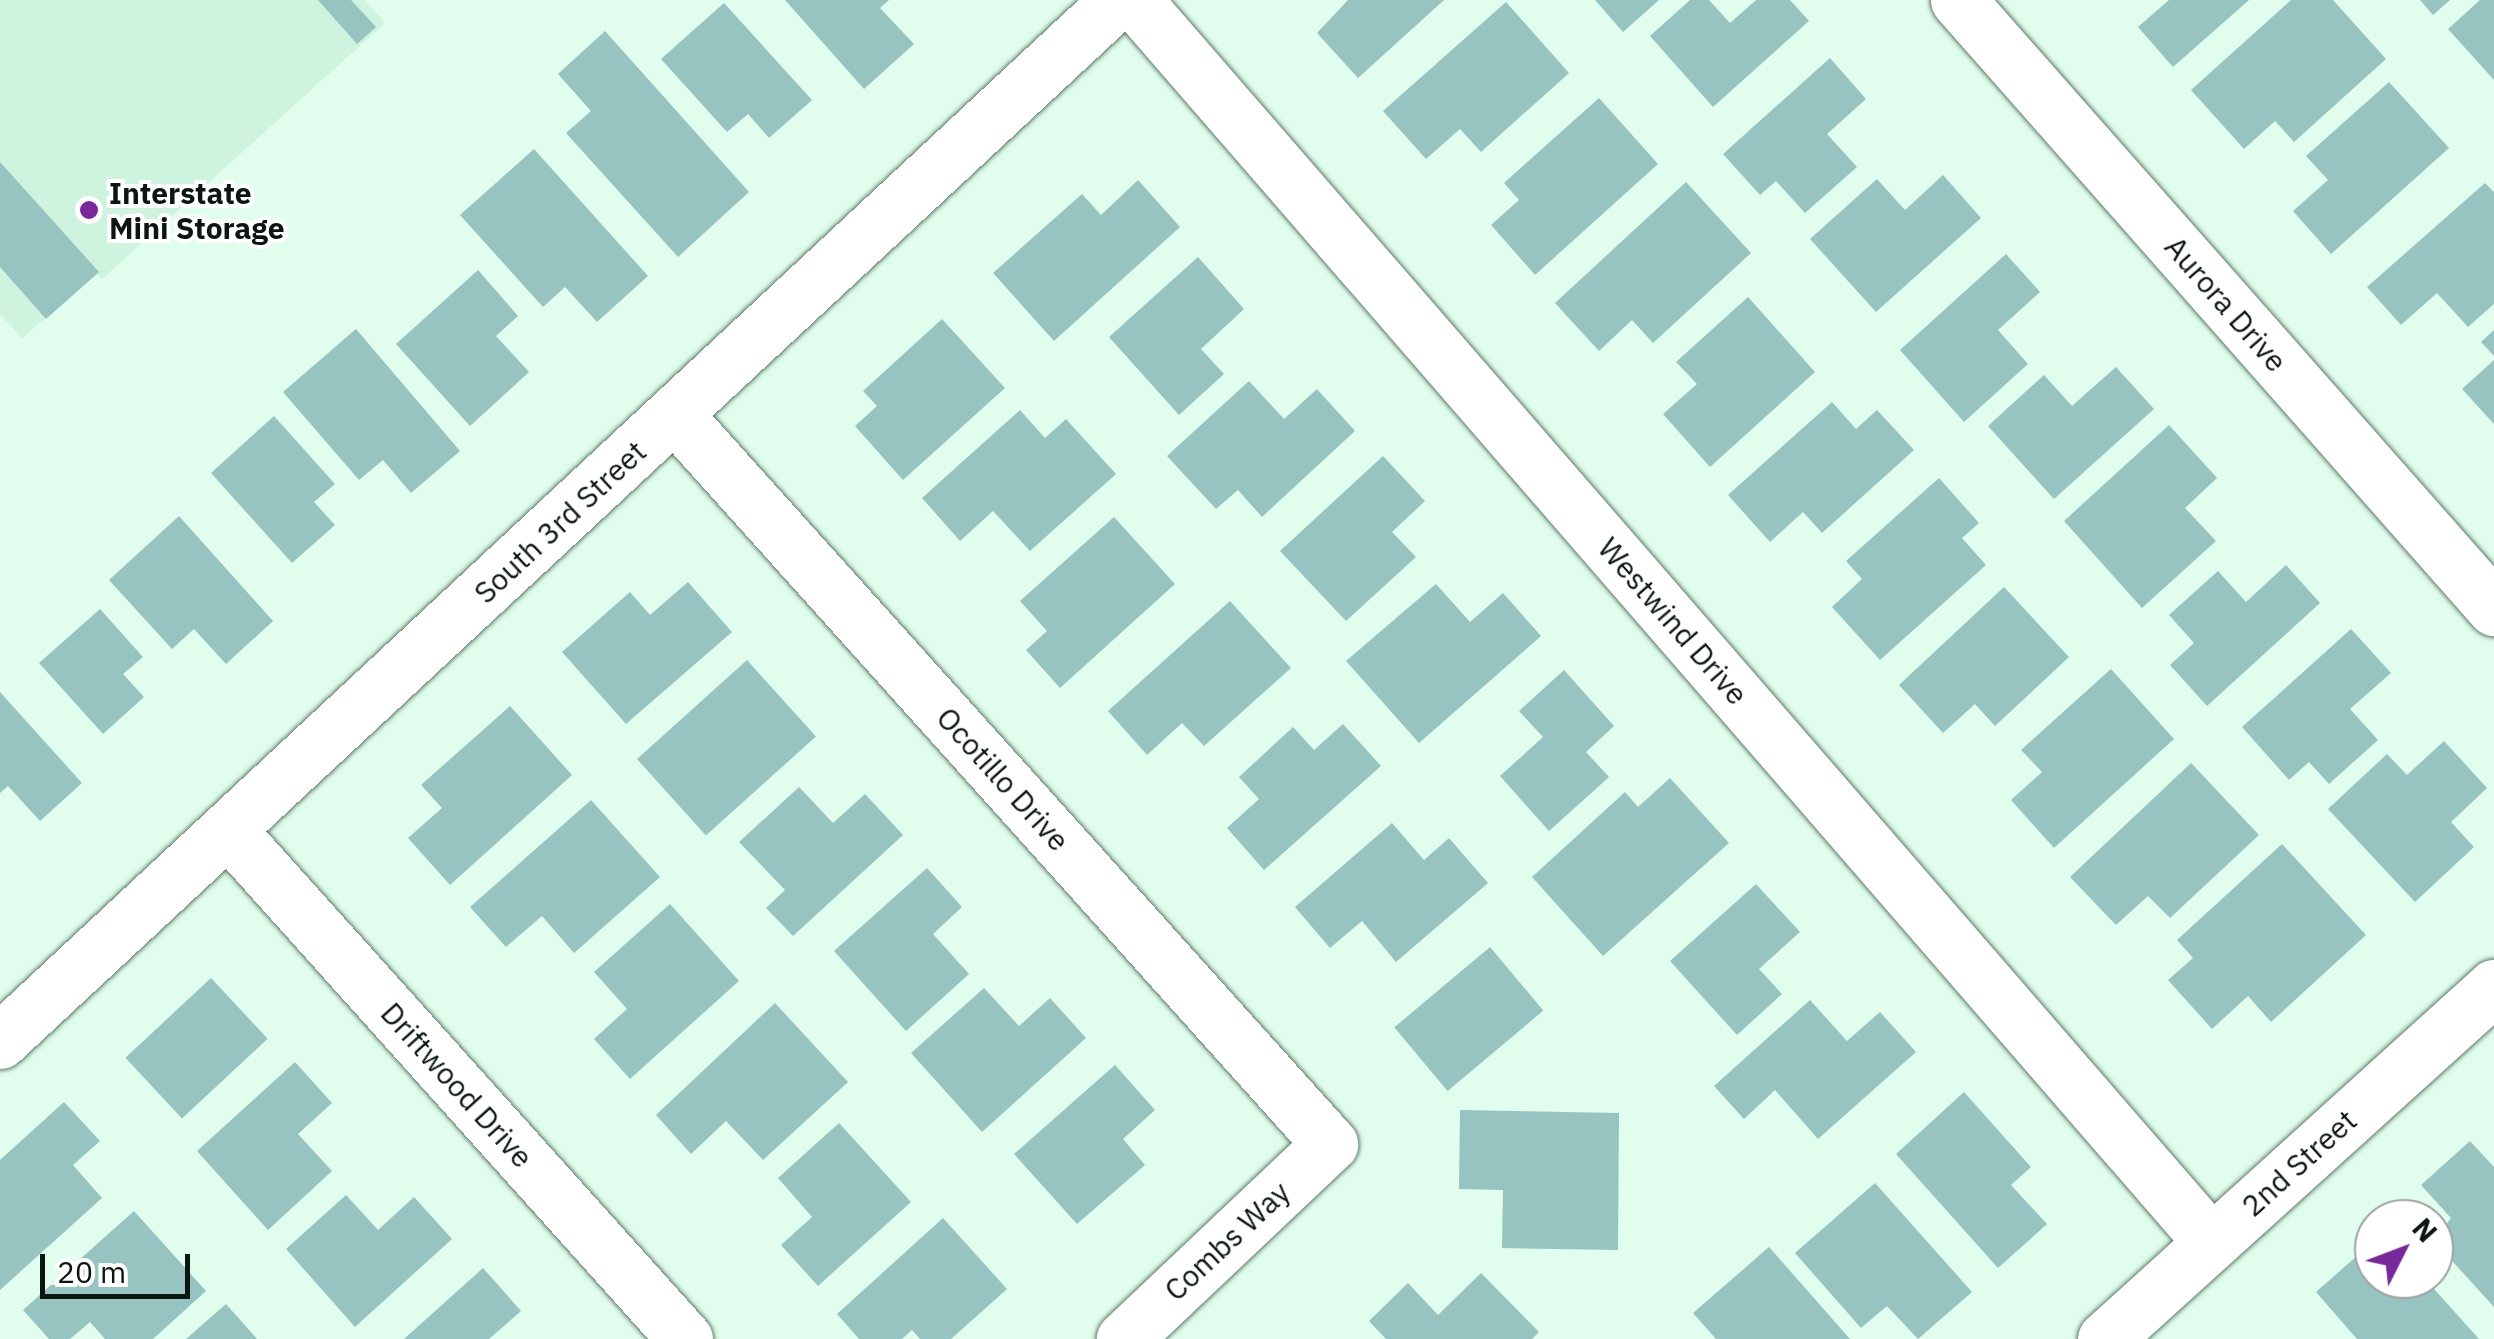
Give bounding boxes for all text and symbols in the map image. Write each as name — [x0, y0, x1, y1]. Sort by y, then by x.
place label: Interstate Mini Storage — [109, 175, 285, 246]
marker: Interstate Mini Storage — [78, 199, 100, 221]
street label: Aurora Drive — [2157, 229, 2295, 379]
street label: South 3rd Street — [467, 433, 653, 611]
street label: Westwind Drive — [1591, 530, 1755, 712]
street label: Ocotillo Drive — [929, 700, 1077, 858]
street label: Driftwood Drive — [374, 995, 540, 1175]
street label: 2nd Street — [2234, 1102, 2364, 1224]
street label: Combs Way — [1157, 1174, 1297, 1308]
north arrow — [2354, 1199, 2454, 1299]
text: N — [2405, 1210, 2446, 1250]
scale bar — [45, 1234, 195, 1296]
text: 20 m — [57, 1252, 126, 1291]

